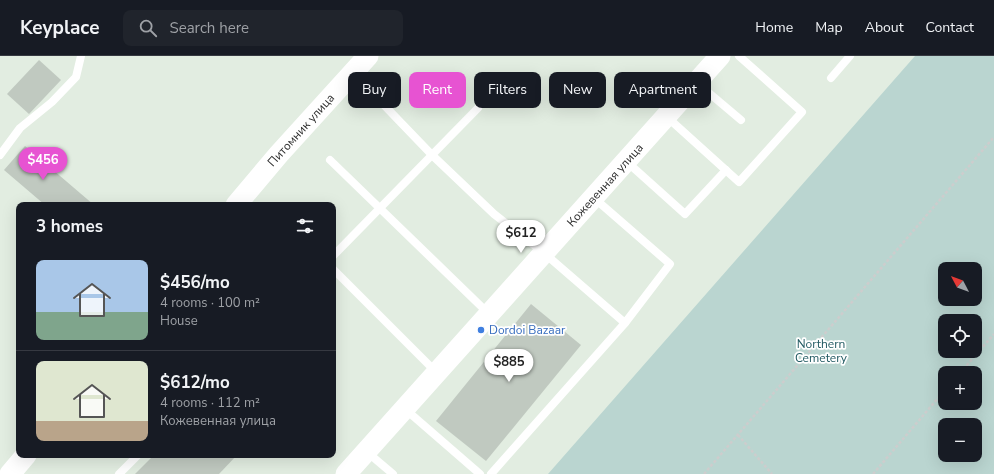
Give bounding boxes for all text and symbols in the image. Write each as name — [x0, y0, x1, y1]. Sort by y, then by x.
search box — [123, 10, 403, 46]
text: Keyplace — [20, 15, 99, 41]
icon: search — [137, 17, 159, 39]
text: Search here — [169, 18, 249, 38]
text: Home — [755, 18, 793, 37]
text: Map — [815, 18, 843, 37]
text: About — [865, 18, 904, 37]
text: Contact — [926, 18, 974, 37]
chip: Buy — [348, 72, 401, 108]
chip: Rent — [409, 72, 466, 108]
chip: Filters — [474, 72, 541, 108]
chip: New — [549, 72, 606, 108]
chip: Apartment — [614, 72, 711, 108]
street label: Питомник улица — [264, 90, 338, 170]
street label: Кожевенная улица — [563, 140, 647, 230]
pin: $456 — [19, 147, 67, 181]
text: $456 — [27, 151, 59, 169]
text: 3 homes — [36, 215, 103, 238]
icon: filters — [294, 215, 316, 237]
pin: $612 — [497, 220, 545, 254]
text: $612 — [505, 224, 537, 242]
north arrow — [938, 262, 982, 306]
map controls — [938, 262, 982, 462]
text: $456/mo — [160, 271, 230, 294]
icon: home — [68, 276, 116, 324]
text: 4 rooms · 100 m² — [160, 294, 260, 312]
text: House — [160, 312, 198, 330]
button: locate — [938, 314, 982, 358]
place label: Dordoi Bazaar — [489, 322, 566, 338]
marker: Dordoi Bazaar — [476, 325, 486, 335]
park label: Northern Cemetery — [795, 336, 848, 366]
pin: $885 — [485, 349, 533, 383]
text: $885 — [493, 353, 525, 371]
button: + — [938, 366, 982, 410]
text: $612/mo — [160, 371, 230, 394]
icon: home — [68, 377, 116, 425]
text: 4 rooms · 112 m² — [160, 394, 260, 412]
text: Кожевенная улица — [160, 412, 276, 430]
button: − — [938, 418, 982, 462]

